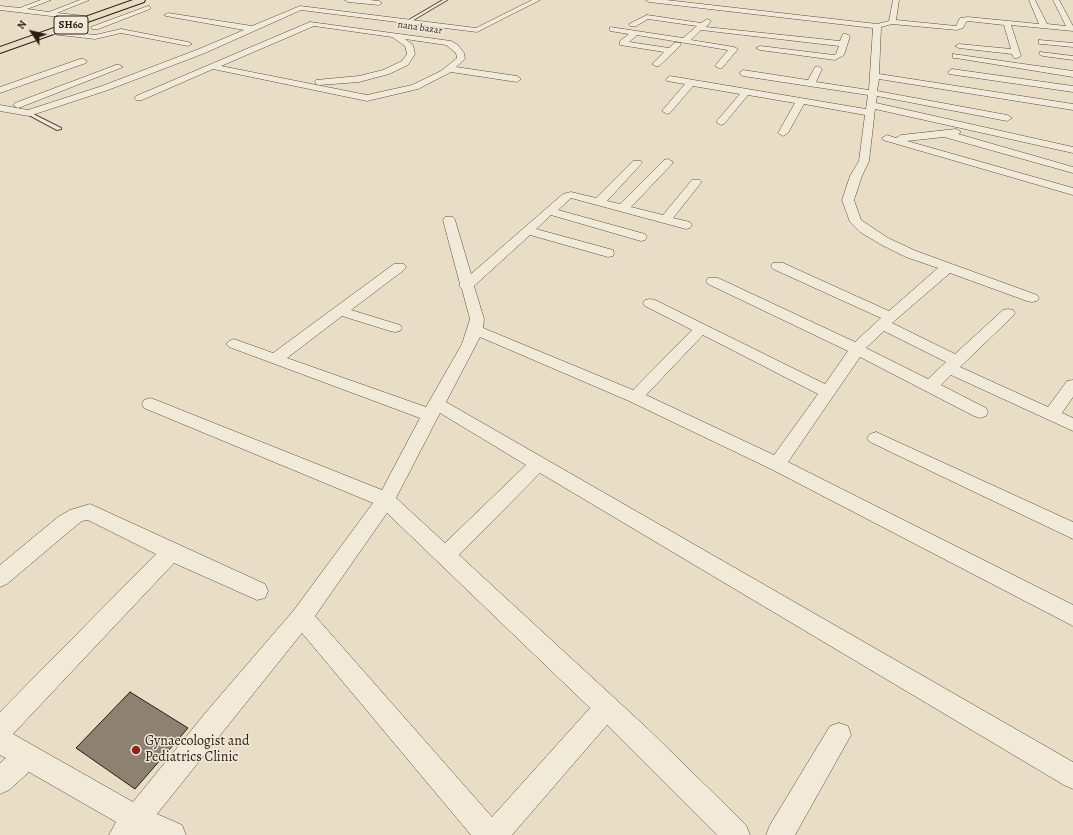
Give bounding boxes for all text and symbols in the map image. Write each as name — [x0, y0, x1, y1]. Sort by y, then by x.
north arrow — [12, 12, 52, 52]
road number: SH60 — [54, 16, 88, 34]
text: N — [13, 17, 30, 32]
street label: nana bazar — [397, 19, 443, 37]
place label: Gynaecologist and Pediatrics Clinic — [145, 734, 250, 766]
marker: Gynaecologist and Pediatrics Clinic — [130, 744, 142, 756]

